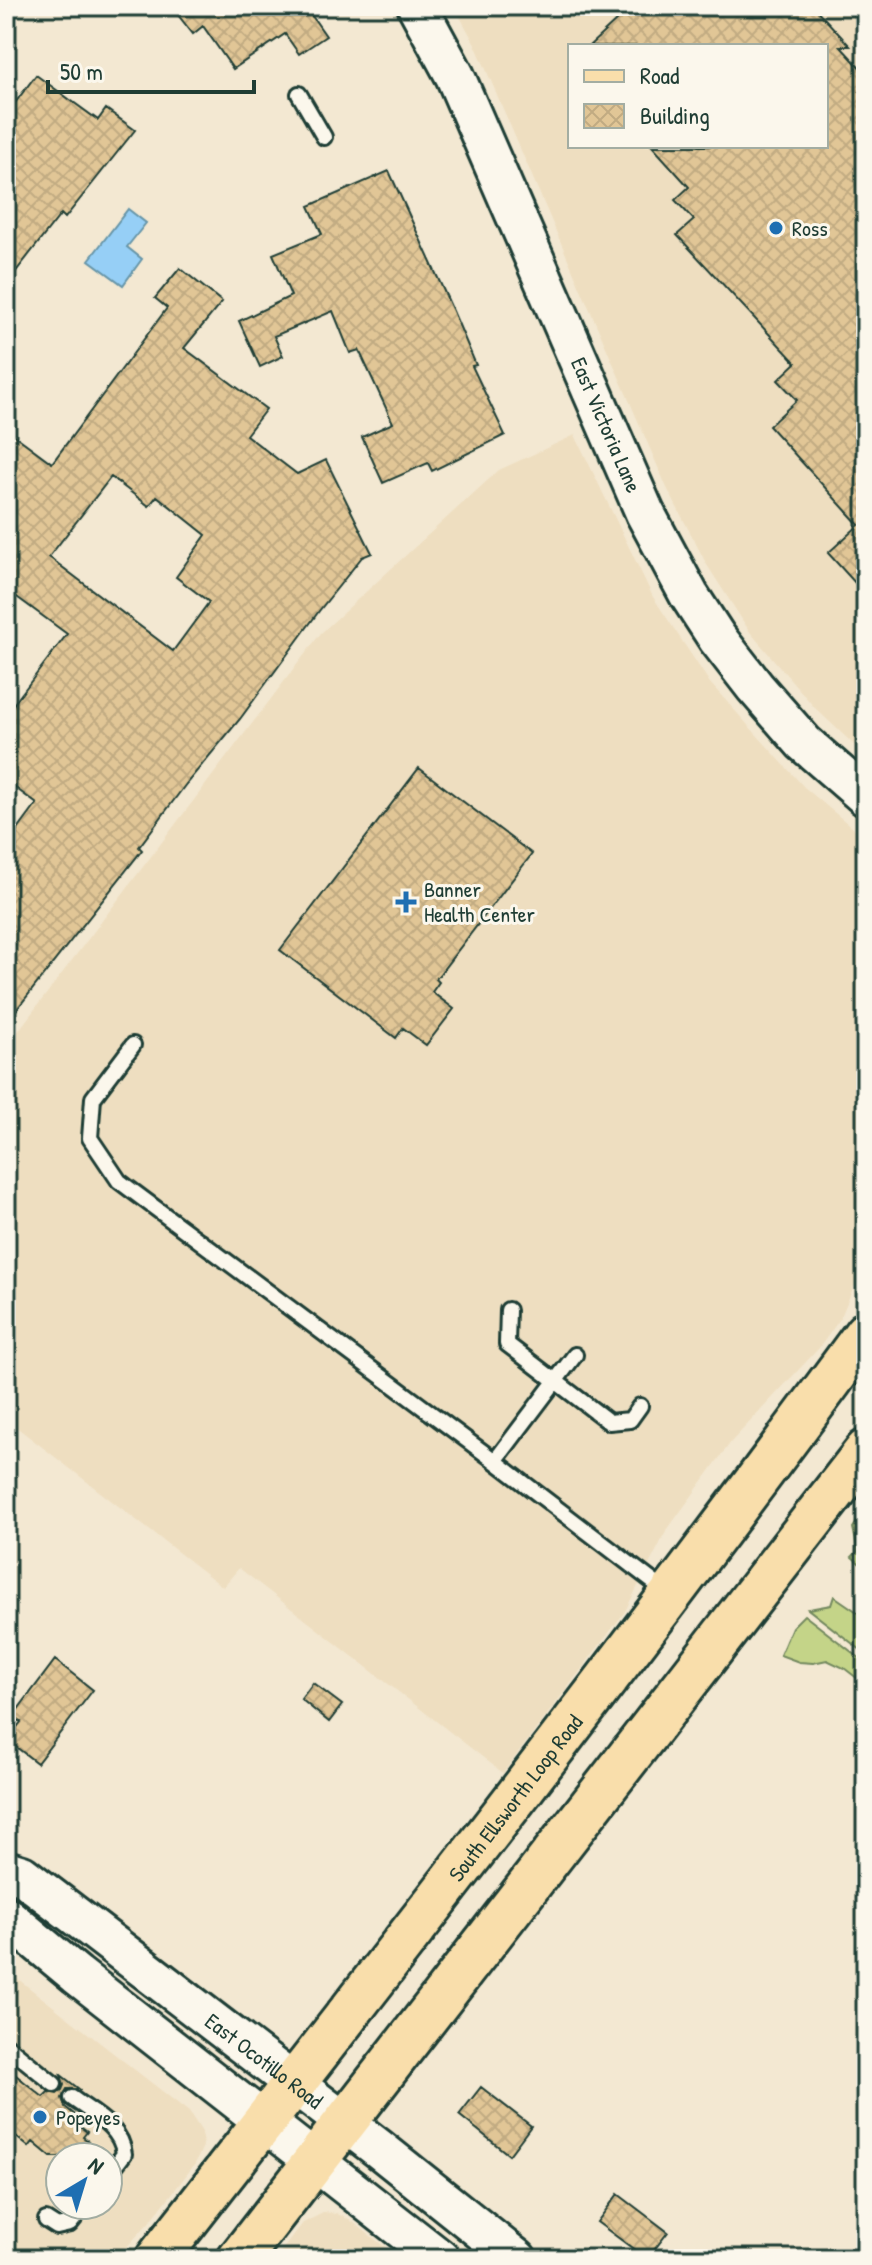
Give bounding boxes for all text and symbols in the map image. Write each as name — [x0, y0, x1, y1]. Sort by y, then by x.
scale bar — [48, 44, 254, 94]
legend — [568, 44, 828, 148]
text: 50 m — [60, 55, 103, 87]
text: Road — [640, 59, 679, 91]
text: Building — [640, 99, 710, 131]
place label: Ross — [792, 213, 828, 243]
marker: Ross — [767, 219, 785, 237]
street label: East Victoria Lane — [564, 353, 649, 497]
place label: Banner Health Center — [424, 874, 535, 929]
marker: Banner Health Center — [395, 891, 417, 913]
street label: South Ellsworth Loop Road — [441, 1708, 589, 1888]
street label: East Ocotillo Road — [199, 2006, 330, 2116]
place label: Popeyes — [56, 2102, 120, 2132]
marker: Popeyes — [31, 2108, 49, 2126]
north arrow — [44, 2141, 124, 2221]
text: N — [82, 2150, 110, 2181]

